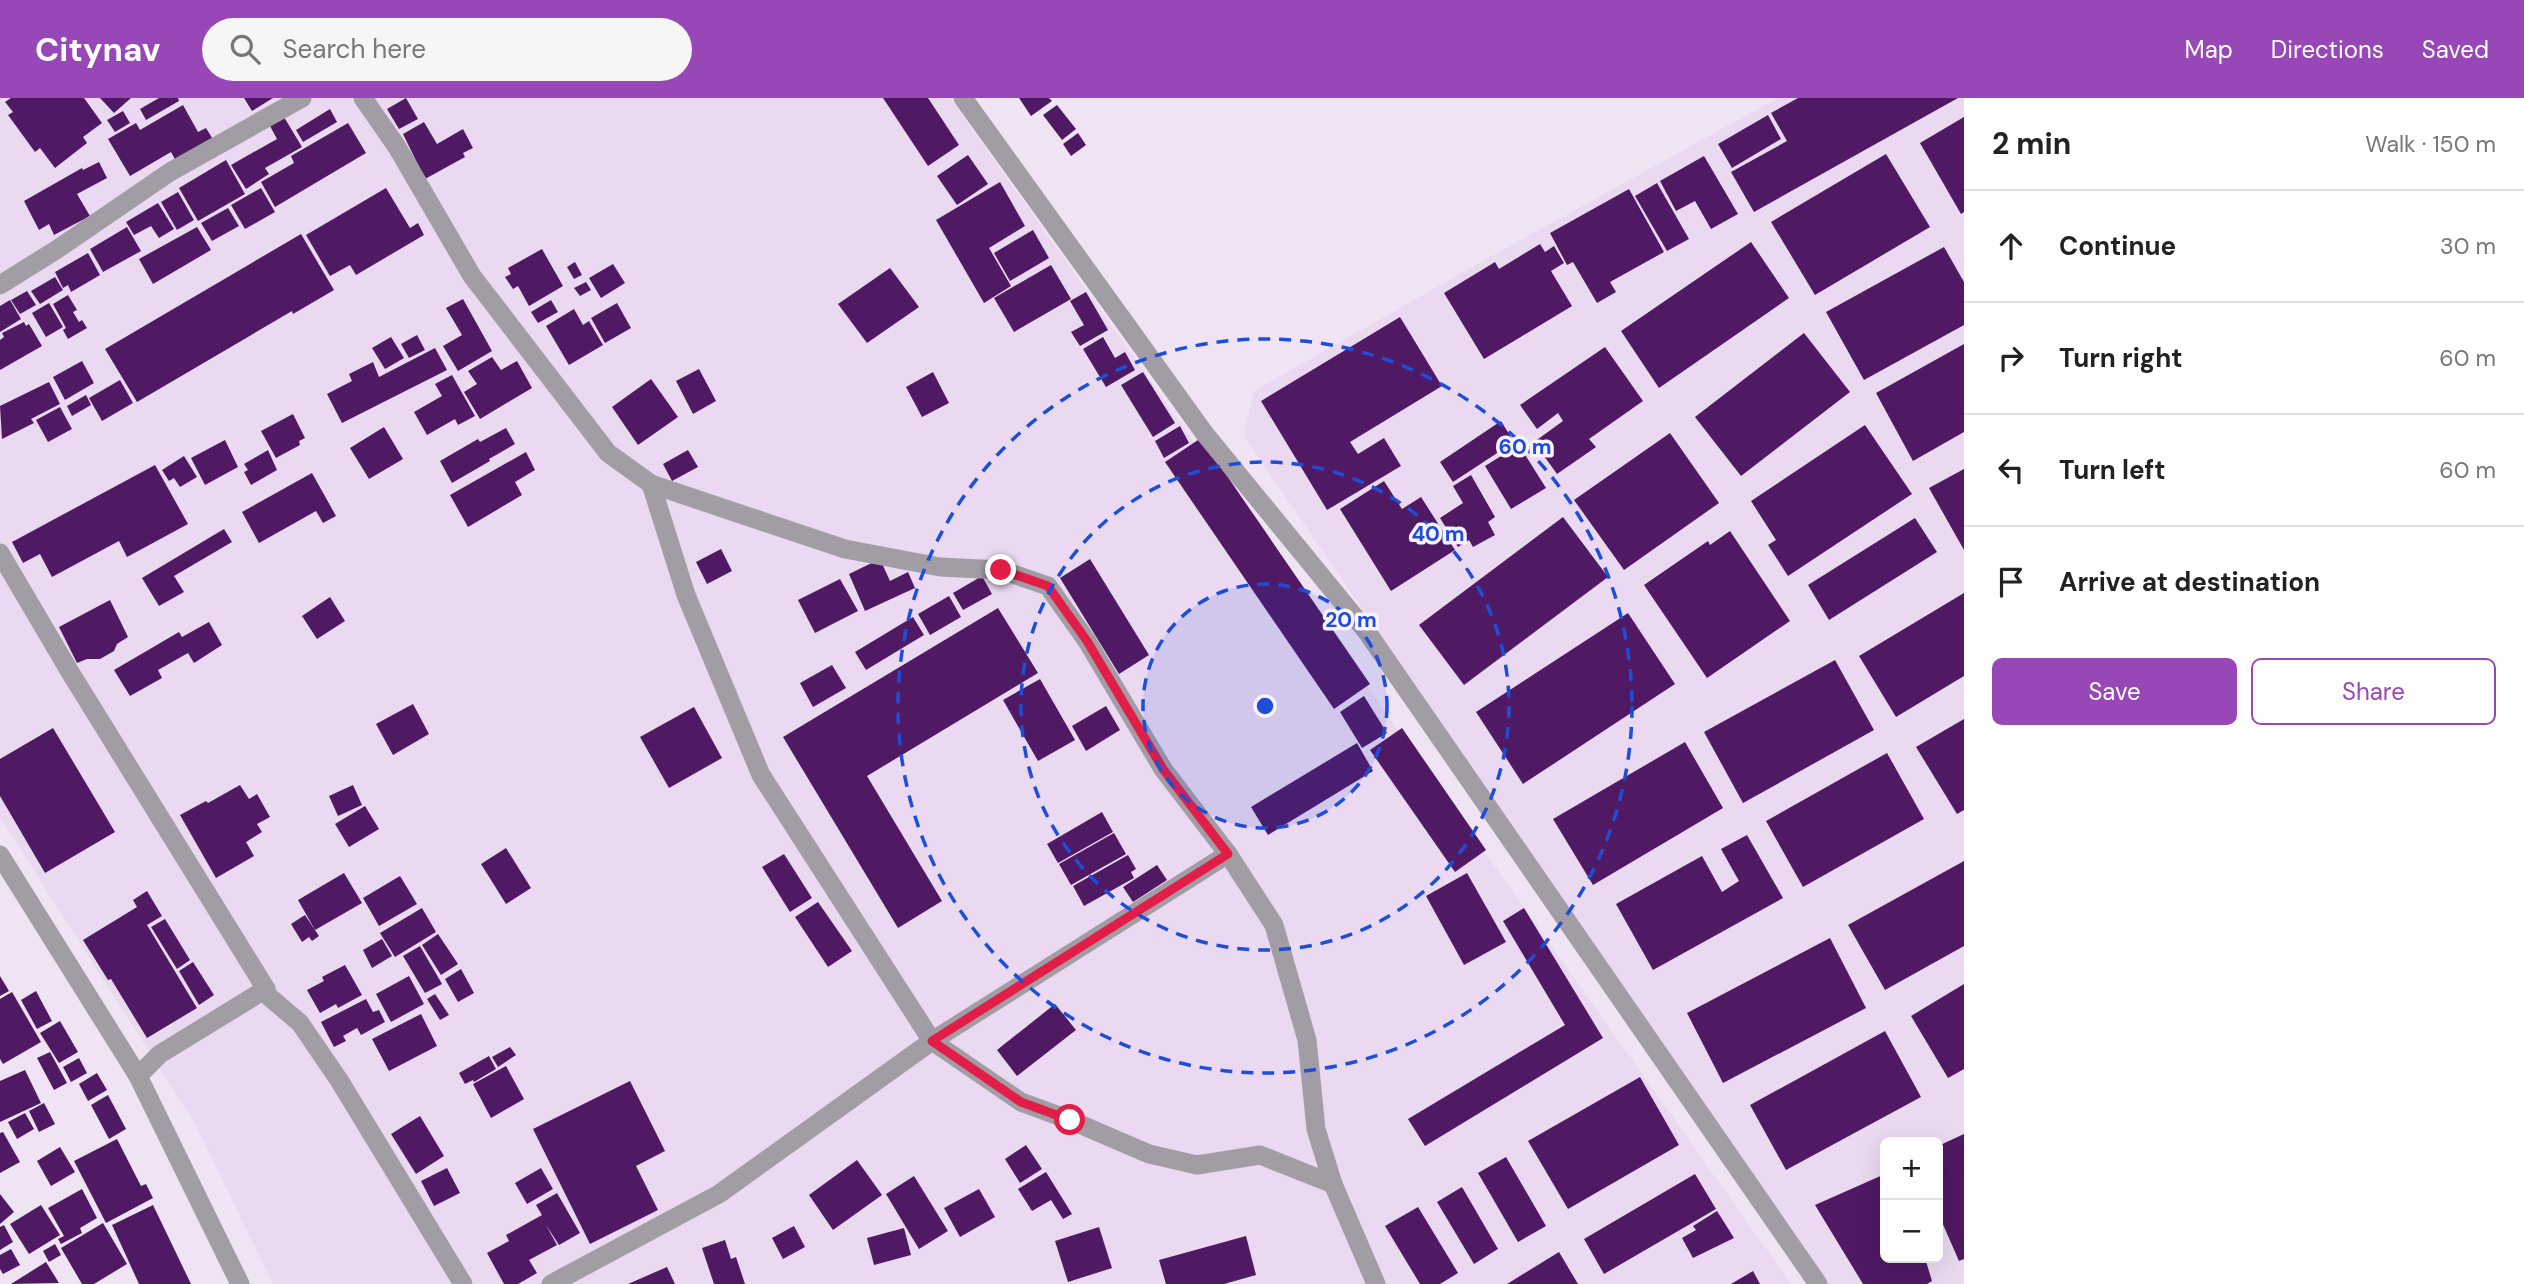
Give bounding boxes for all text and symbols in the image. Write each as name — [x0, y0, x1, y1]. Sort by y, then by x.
search box — [202, 18, 692, 81]
text: Citynav — [35, 28, 160, 71]
icon: search — [226, 30, 264, 68]
text: Search here — [282, 32, 426, 66]
text: Map — [2185, 34, 2233, 65]
text: Directions — [2271, 34, 2384, 65]
text: Saved — [2422, 34, 2489, 65]
text: 2 min — [1992, 124, 2071, 163]
text: Walk · 150 m — [2365, 129, 2496, 159]
icon: ahead — [1992, 227, 2030, 265]
text: Continue — [2059, 229, 2176, 263]
text: 30 m — [2440, 231, 2496, 261]
icon: right — [1992, 339, 2030, 377]
text: Turn right — [2059, 341, 2183, 375]
text: 60 m — [2439, 343, 2496, 373]
text: 60 m — [1499, 433, 1551, 461]
icon: left — [1992, 451, 2030, 489]
text: Turn left — [2059, 453, 2166, 487]
text: 60 m — [2439, 455, 2496, 485]
text: 40 m — [1411, 520, 1465, 548]
route end — [985, 554, 1016, 585]
icon: arrive — [1992, 563, 2030, 601]
text: Arrive at destination — [2059, 565, 2320, 599]
text: 20 m — [1325, 606, 1377, 634]
button: Save — [1992, 658, 2237, 725]
button: Share — [2251, 658, 2496, 725]
centre of rings — [1253, 694, 1277, 718]
route start — [1054, 1104, 1085, 1135]
map controls — [1880, 1137, 1943, 1263]
button: + — [1880, 1137, 1943, 1200]
button: − — [1880, 1200, 1943, 1263]

